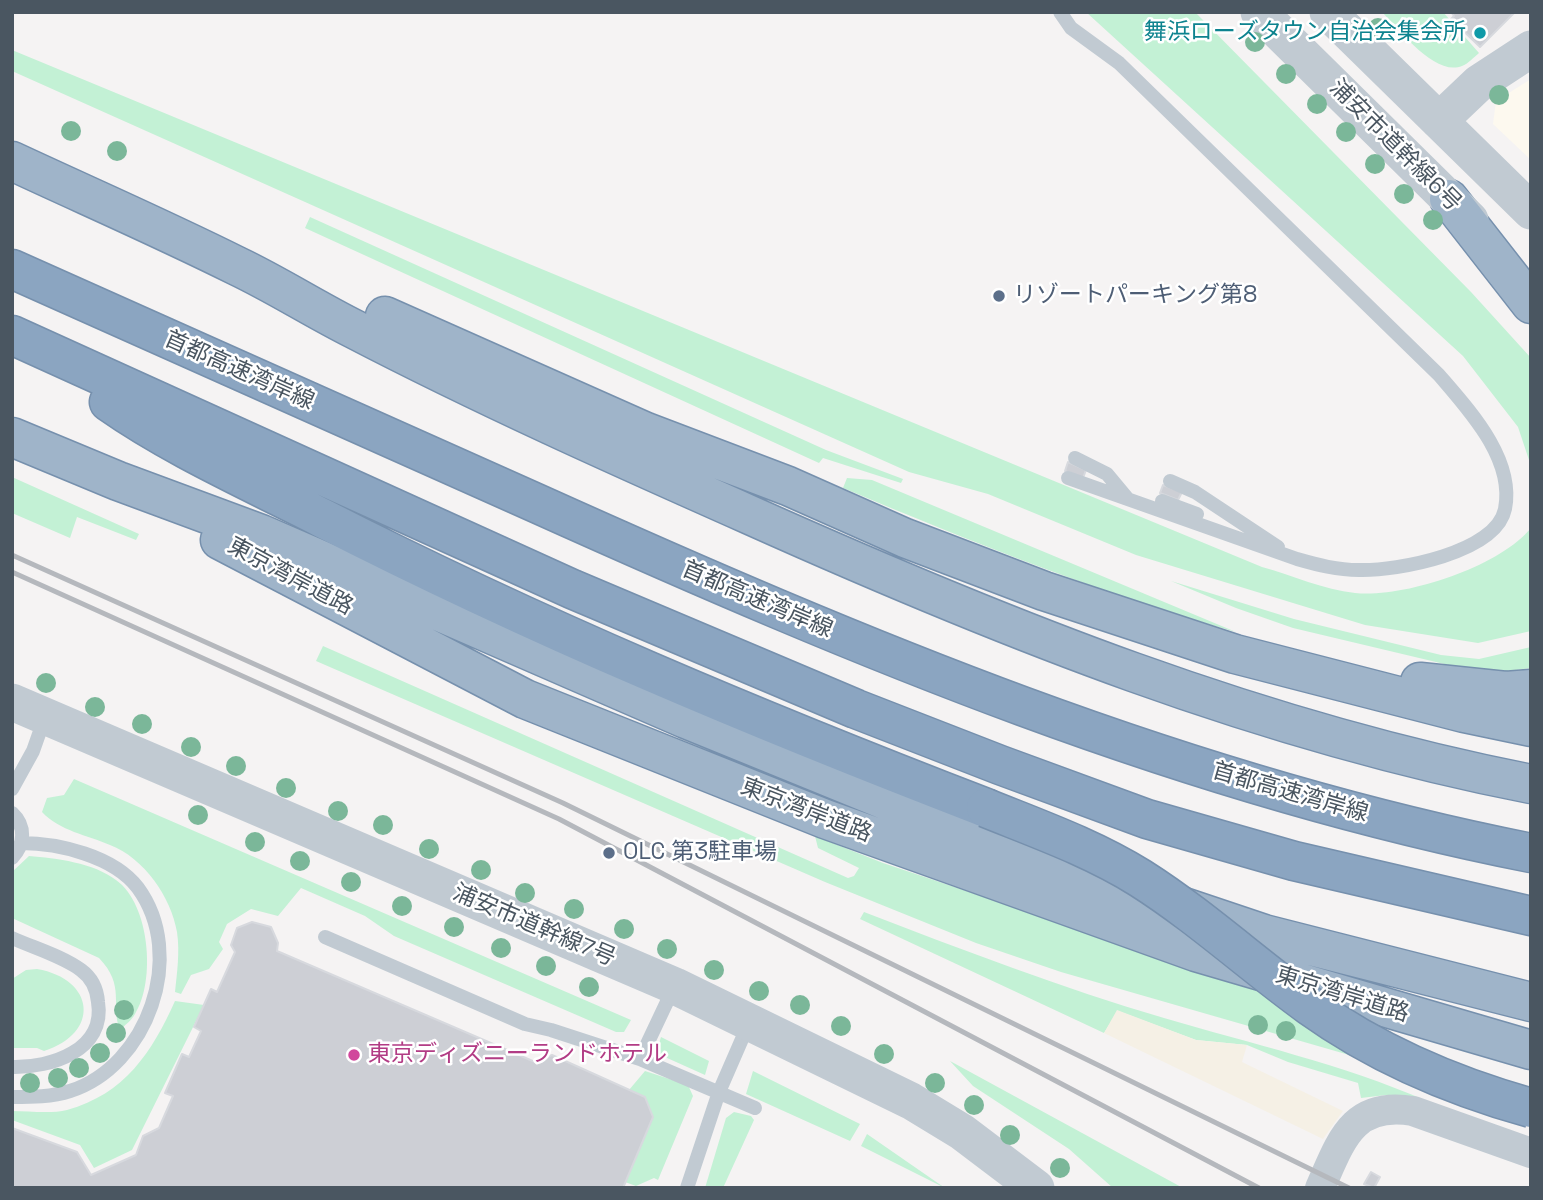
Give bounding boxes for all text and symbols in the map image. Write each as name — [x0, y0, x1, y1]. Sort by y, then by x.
place label: 舞浜ローズタウン自治会集会所 — [1144, 19, 1466, 47]
marker: 舞浜ローズタウン自治会集会所 — [1472, 25, 1488, 41]
street label: 浦安市道幹線6号 — [1323, 74, 1467, 218]
place label: リゾートパーキング第8 — [1013, 282, 1257, 310]
marker: リゾートパーキング第8 — [991, 288, 1007, 304]
street label: 首都高速湾岸線 — [160, 326, 318, 416]
street label: 東京湾岸道路 — [223, 532, 357, 622]
street label: 首都高速湾岸線 — [678, 556, 836, 644]
street label: 首都高速湾岸線 — [1209, 758, 1371, 828]
street label: 東京湾岸道路 — [737, 773, 875, 849]
place label: OLC 第3駐車場 — [623, 839, 777, 867]
marker: OLC 第3駐車場 — [601, 845, 617, 861]
street label: 浦安市道幹線7号 — [449, 879, 619, 973]
street label: 東京湾岸道路 — [1272, 962, 1412, 1028]
place label: 東京ディズニーランドホテル — [368, 1041, 667, 1069]
marker: 東京ディズニーランドホテル — [346, 1047, 362, 1063]

